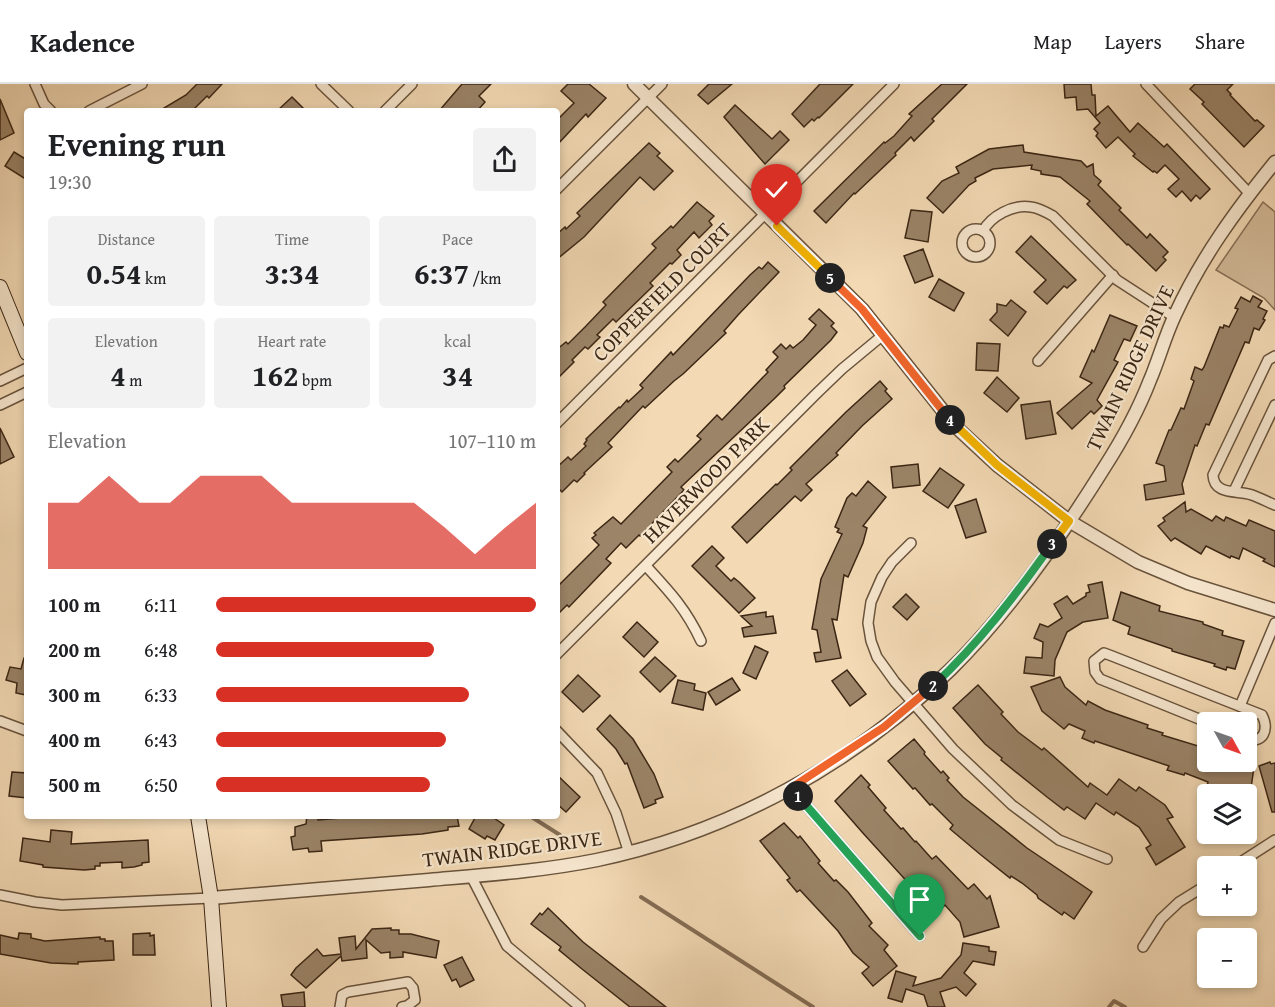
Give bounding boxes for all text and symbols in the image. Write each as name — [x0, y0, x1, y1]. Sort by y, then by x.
text: Kadence — [30, 21, 135, 62]
text: Map — [1033, 26, 1072, 57]
text: Layers — [1105, 26, 1162, 57]
text: Share — [1195, 26, 1245, 57]
text: Evening run — [48, 120, 225, 168]
button: share — [473, 128, 536, 191]
pin — [751, 164, 802, 226]
text: 19:30 — [48, 167, 91, 196]
icon: check — [760, 173, 793, 206]
street label: COPPERFIELD COURT — [585, 215, 738, 368]
text: Distance — [98, 227, 155, 251]
text: Time — [275, 227, 309, 251]
text: Pace — [442, 227, 473, 251]
text: 0.54 — [86, 251, 142, 295]
text: 3:34 — [264, 251, 320, 295]
text: 6:37 — [414, 251, 469, 295]
pin: 5 — [815, 263, 845, 293]
text: km — [142, 266, 166, 290]
text: /km — [469, 266, 501, 290]
text: 5 — [826, 266, 834, 290]
street label: TWAIN RIDGE DRIVE — [1077, 279, 1182, 456]
text: Elevation — [95, 329, 158, 353]
text: Heart rate — [258, 329, 326, 353]
text: kcal — [444, 329, 471, 353]
text: 4 — [110, 353, 126, 397]
text: 162 — [252, 353, 299, 397]
text: 34 — [442, 353, 473, 397]
text: m — [126, 368, 142, 392]
text: bpm — [299, 368, 332, 392]
pin: 4 — [935, 405, 965, 435]
text: 4 — [946, 408, 954, 432]
street label: HAVERWOOD PARK — [635, 409, 777, 550]
text: Elevation — [48, 426, 126, 455]
text: 107–110 m — [448, 426, 536, 455]
pin: 3 — [1037, 529, 1067, 559]
text: 3 — [1048, 532, 1056, 556]
text: 100 m — [48, 590, 101, 619]
text: 6:11 — [144, 590, 178, 619]
text: 200 m — [48, 635, 101, 664]
text: 6:48 — [144, 635, 178, 664]
pin: 2 — [918, 671, 948, 701]
text: 2 — [929, 674, 937, 698]
text: 300 m — [48, 680, 101, 709]
text: 6:33 — [144, 680, 178, 709]
north arrow — [1197, 712, 1257, 772]
map controls — [1197, 712, 1257, 988]
text: 400 m — [48, 725, 101, 754]
text: 6:43 — [144, 725, 178, 754]
text: 500 m — [48, 770, 101, 799]
text: 6:50 — [144, 770, 178, 799]
pin: 1 — [783, 781, 813, 811]
text: 1 — [794, 784, 802, 808]
button: layers — [1197, 784, 1257, 844]
street label: TWAIN RIDGE DRIVE — [421, 822, 604, 875]
button: + — [1197, 856, 1257, 916]
pin — [894, 874, 945, 936]
icon: arrive — [903, 883, 936, 916]
button: − — [1197, 928, 1257, 988]

